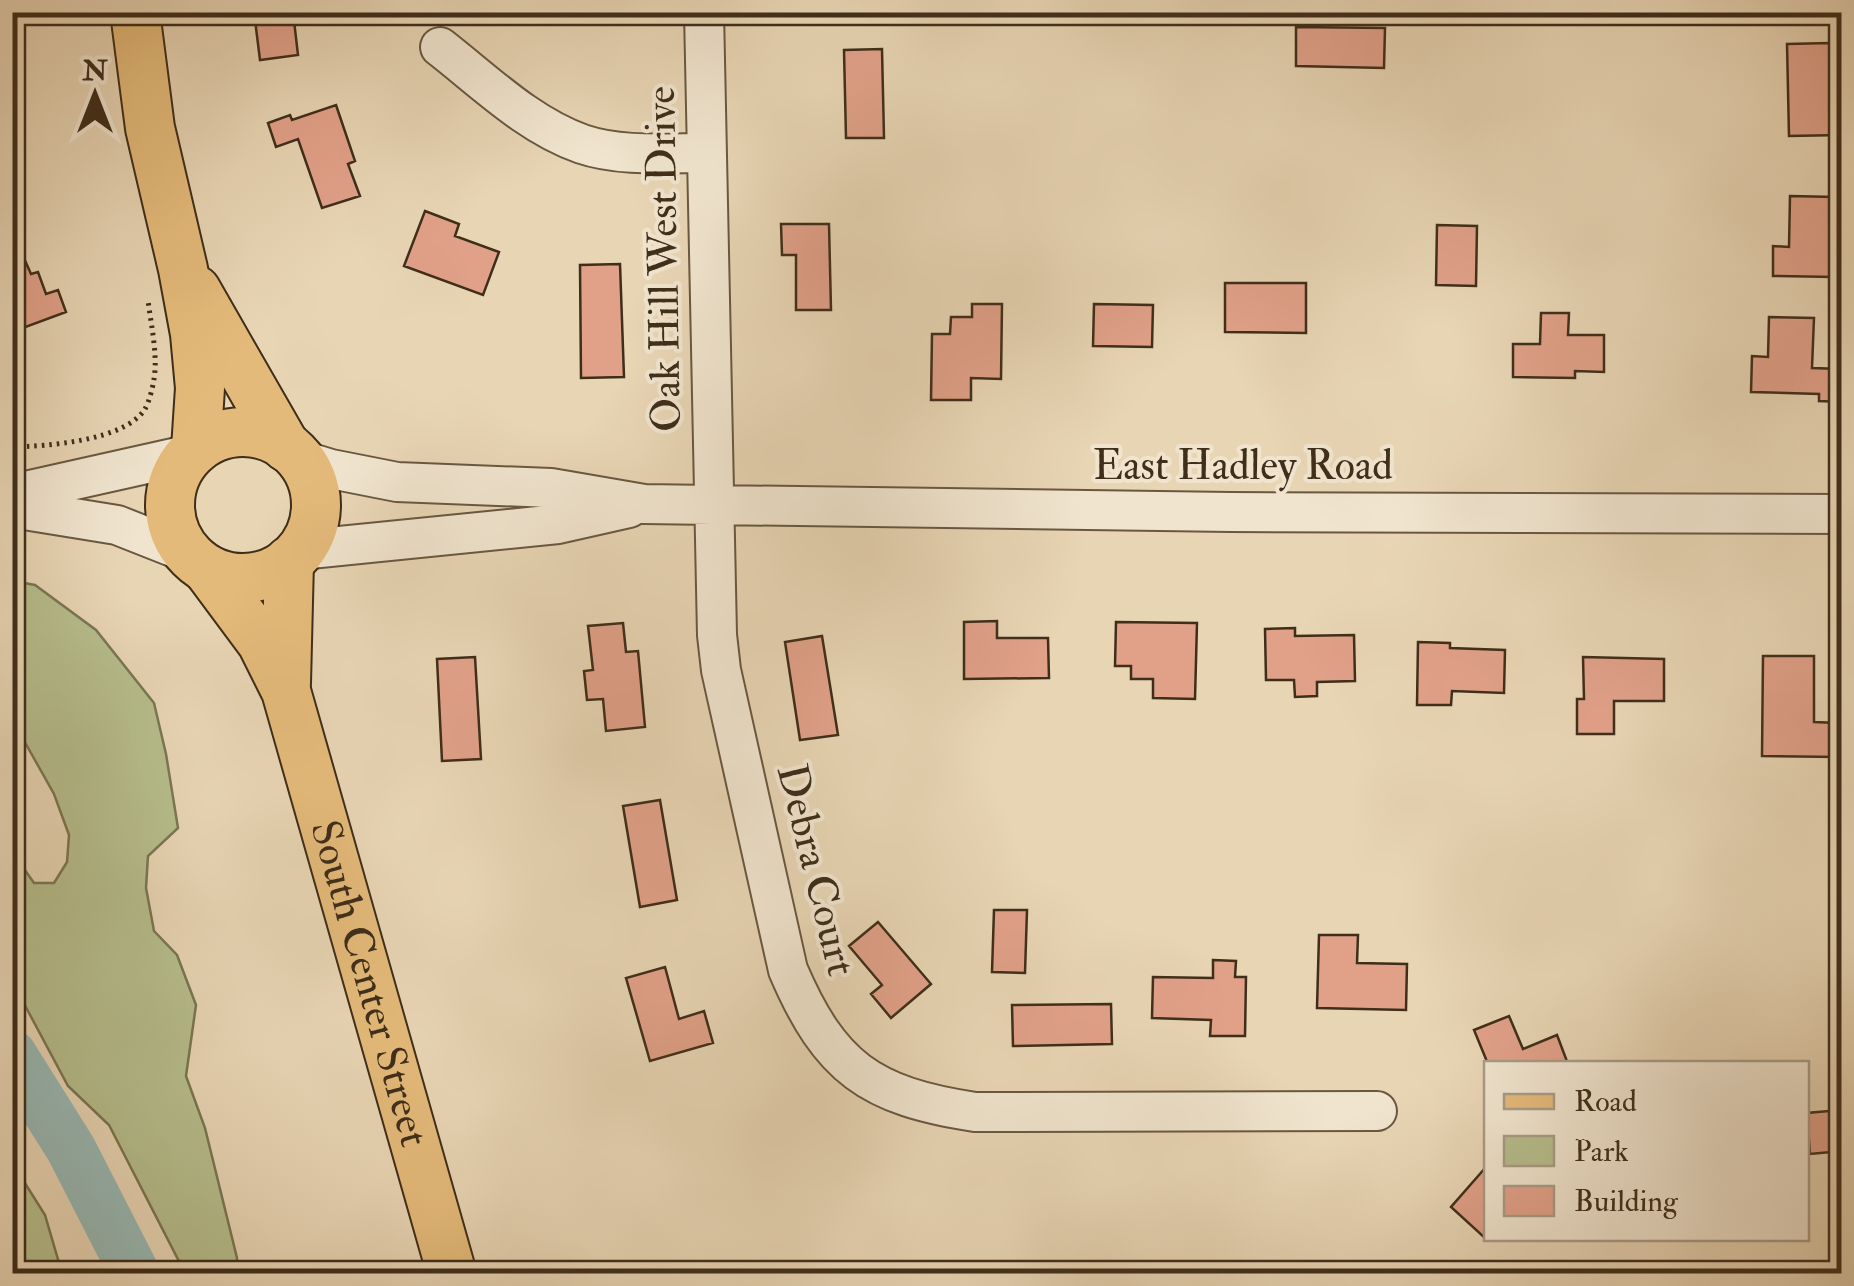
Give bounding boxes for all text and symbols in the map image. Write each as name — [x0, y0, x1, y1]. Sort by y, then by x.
north arrow — [45, 45, 145, 145]
text: N — [81, 54, 108, 89]
street label: Oak Hill West Drive — [635, 86, 693, 432]
street label: East Hadley Road — [1093, 440, 1393, 492]
street label: Debra Court — [765, 759, 867, 981]
street label: South Center Street — [298, 815, 440, 1152]
legend — [1484, 1061, 1809, 1241]
text: Road — [1574, 1083, 1637, 1120]
text: Park — [1574, 1133, 1629, 1170]
text: Building — [1574, 1183, 1679, 1220]

